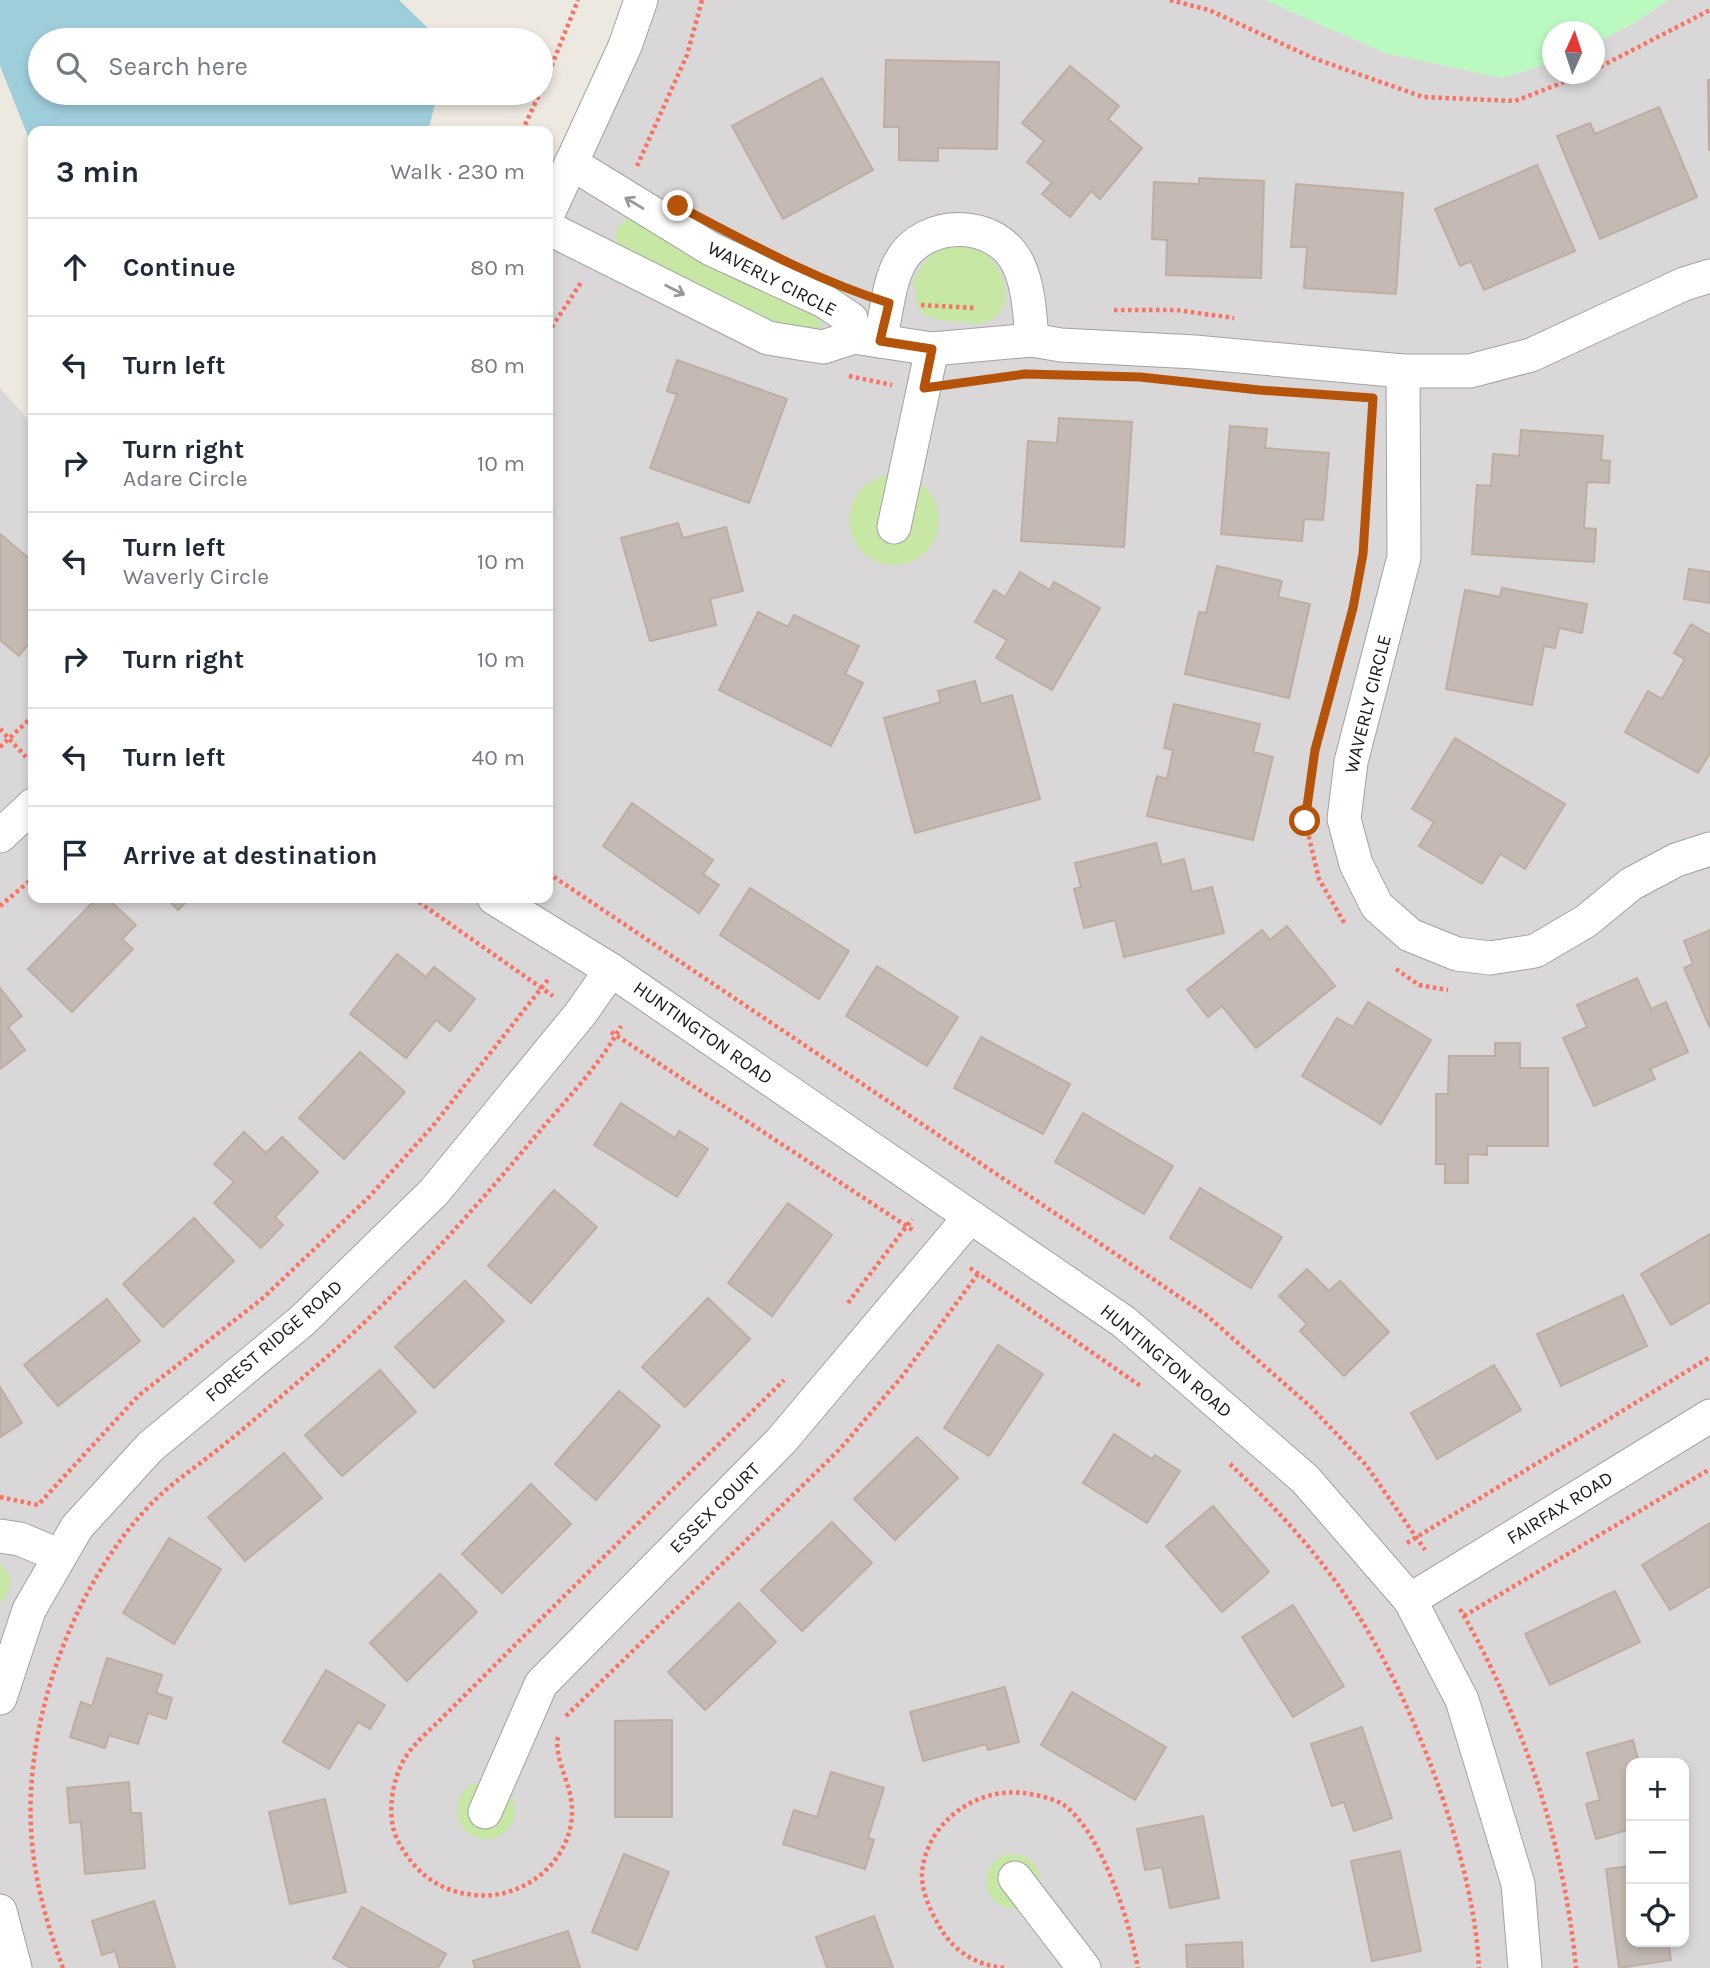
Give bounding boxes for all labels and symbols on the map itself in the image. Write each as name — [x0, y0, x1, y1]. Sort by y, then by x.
north arrow — [1542, 21, 1605, 84]
route end — [662, 190, 693, 221]
one-way arrow — [625, 196, 645, 210]
street label: WAVERLY CIRCLE — [704, 237, 840, 321]
one-way arrow — [664, 284, 685, 297]
street label: WAVERLY CIRCLE — [1340, 632, 1396, 776]
route start — [1289, 805, 1320, 836]
street label: HUNTINGTON ROAD — [629, 977, 777, 1089]
street label: FOREST RIDGE ROAD — [201, 1276, 347, 1406]
street label: HUNTINGTON ROAD — [1096, 1300, 1236, 1422]
street label: ESSEX COURT — [665, 1458, 765, 1558]
street label: FAIRFAX ROAD — [1503, 1467, 1617, 1549]

